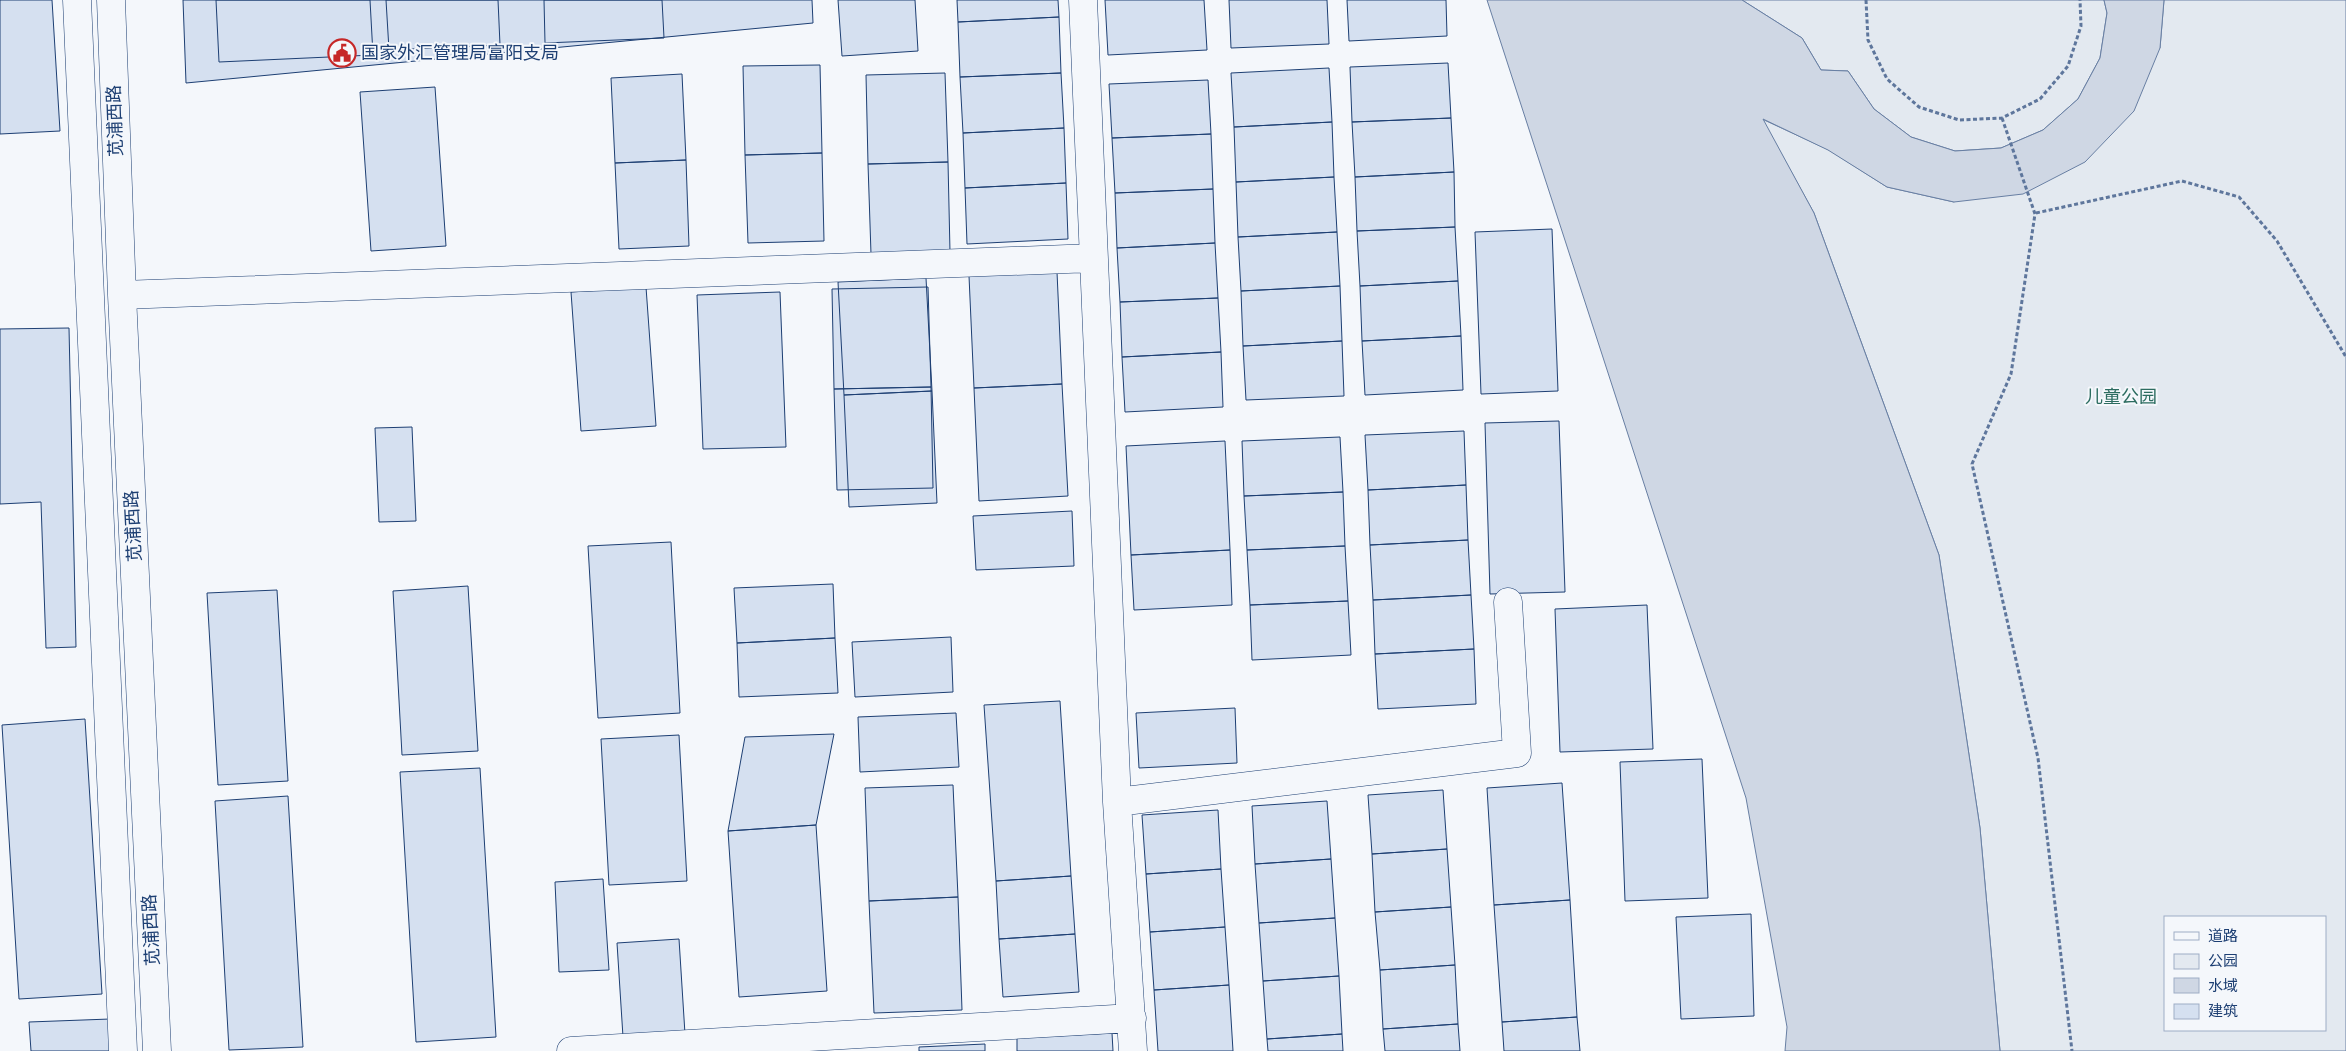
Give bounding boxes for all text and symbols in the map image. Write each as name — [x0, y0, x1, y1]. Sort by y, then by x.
public building icon: 国家外汇管理局富阳支局 — [327, 38, 357, 68]
place label: 国家外汇管理局富阳支局 — [361, 43, 559, 63]
street label: 苋浦西路 — [104, 85, 126, 157]
park label: 儿童公园 — [2085, 387, 2157, 407]
street label: 苋浦西路 — [121, 490, 145, 562]
street label: 苋浦西路 — [139, 894, 163, 966]
legend — [2164, 916, 2326, 1031]
text: 道路 — [2208, 927, 2238, 944]
text: 公园 — [2208, 952, 2238, 969]
text: 水域 — [2208, 977, 2238, 994]
text: 建筑 — [2208, 1002, 2238, 1019]

